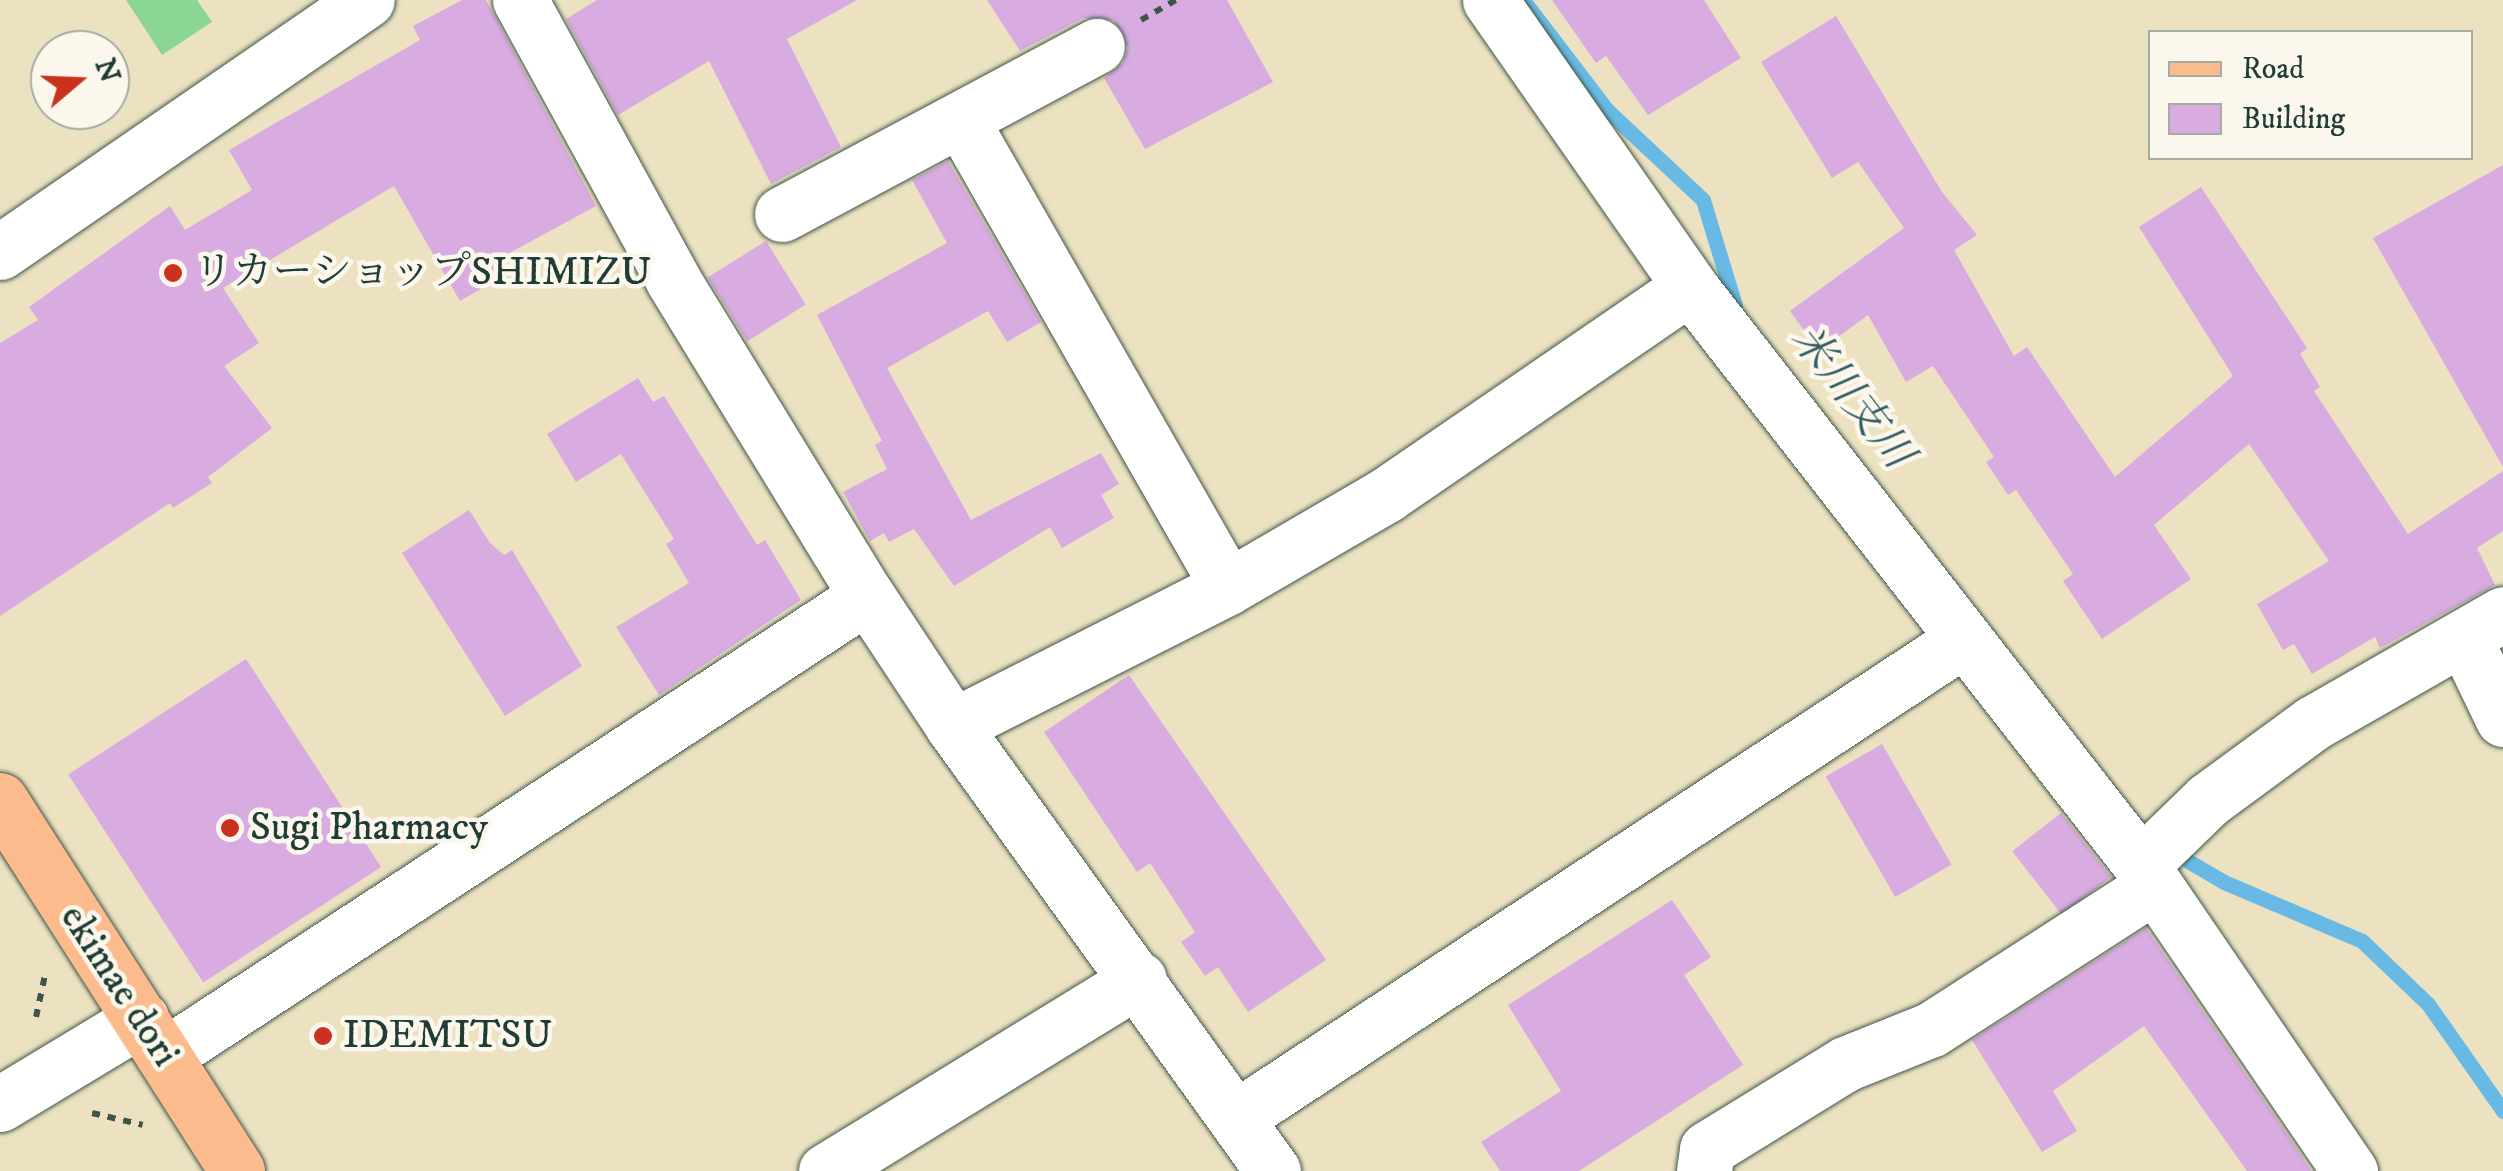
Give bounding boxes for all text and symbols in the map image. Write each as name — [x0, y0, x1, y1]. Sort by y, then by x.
north arrow — [30, 30, 130, 130]
legend — [2148, 30, 2473, 160]
text: Road — [2242, 51, 2304, 88]
text: N — [87, 54, 127, 87]
text: Building — [2242, 101, 2345, 138]
place label: リカーショップSHIMIZU — [193, 249, 654, 297]
marker: リカーショップSHIMIZU — [162, 262, 184, 284]
water label: 米川支川 — [1779, 315, 1923, 479]
place label: Sugi Pharmacy — [250, 804, 488, 852]
marker: Sugi Pharmacy — [219, 817, 241, 839]
street label: ekimae dori — [49, 896, 189, 1076]
place label: IDEMITSU — [343, 1012, 552, 1060]
marker: IDEMITSU — [312, 1025, 334, 1047]

